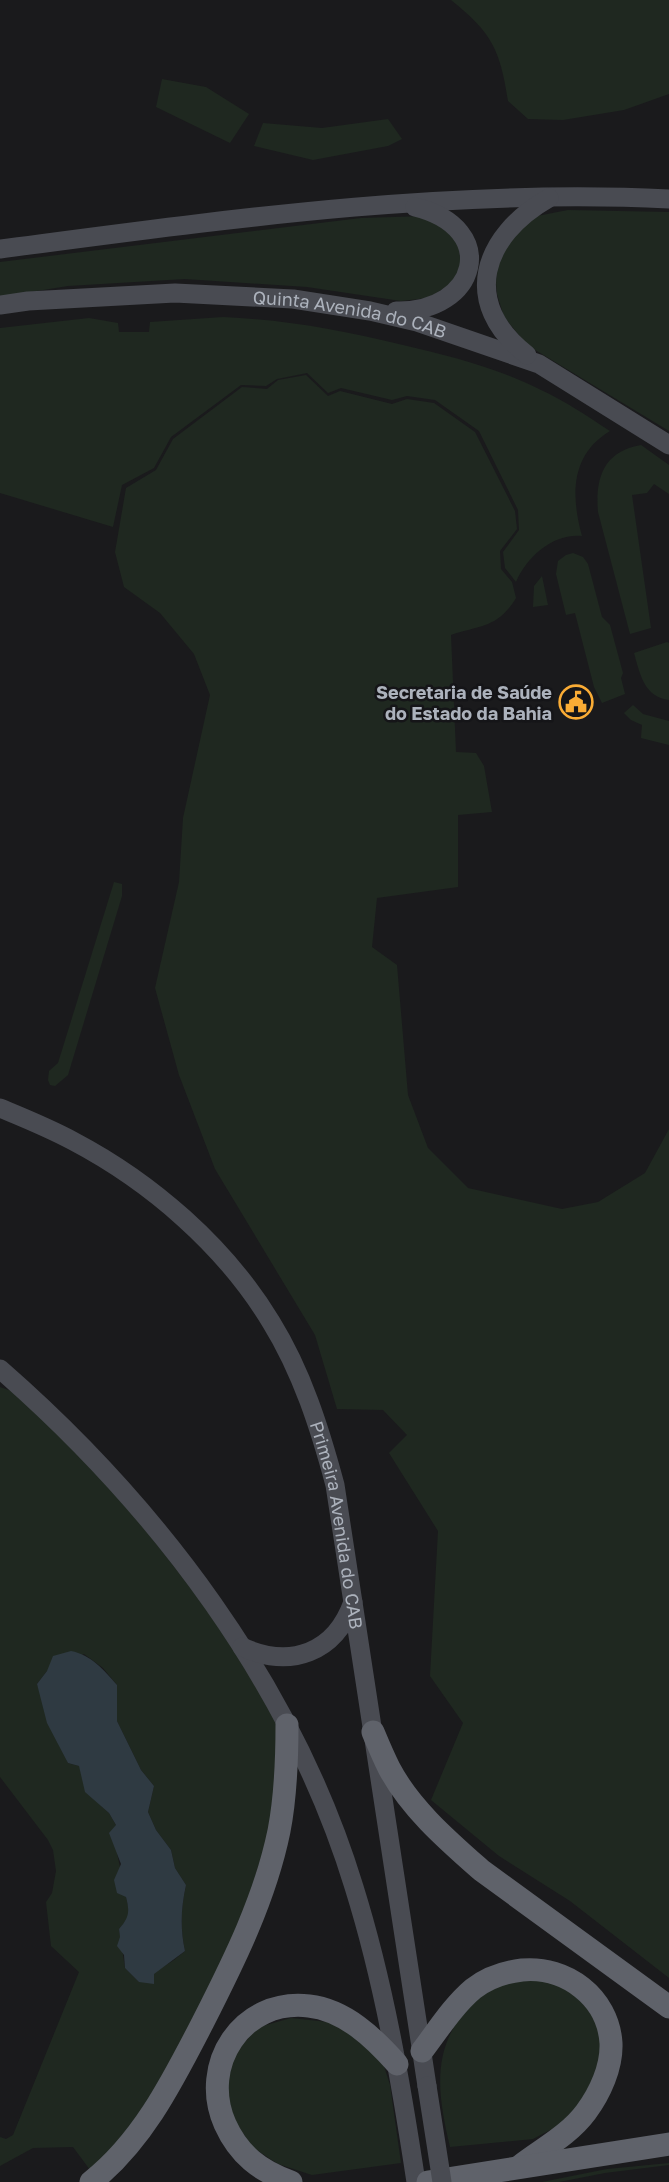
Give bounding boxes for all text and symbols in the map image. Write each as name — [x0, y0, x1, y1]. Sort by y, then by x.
street label: Quinta Avenida do CAB — [252, 286, 450, 342]
place label: Secretaria de Saúde do Estado da Bahia — [376, 681, 552, 724]
public building icon: Secretaria de Saúde do Estado da Bahia — [557, 683, 595, 721]
street label: Primeira Avenida do CAB — [306, 1418, 368, 1631]

